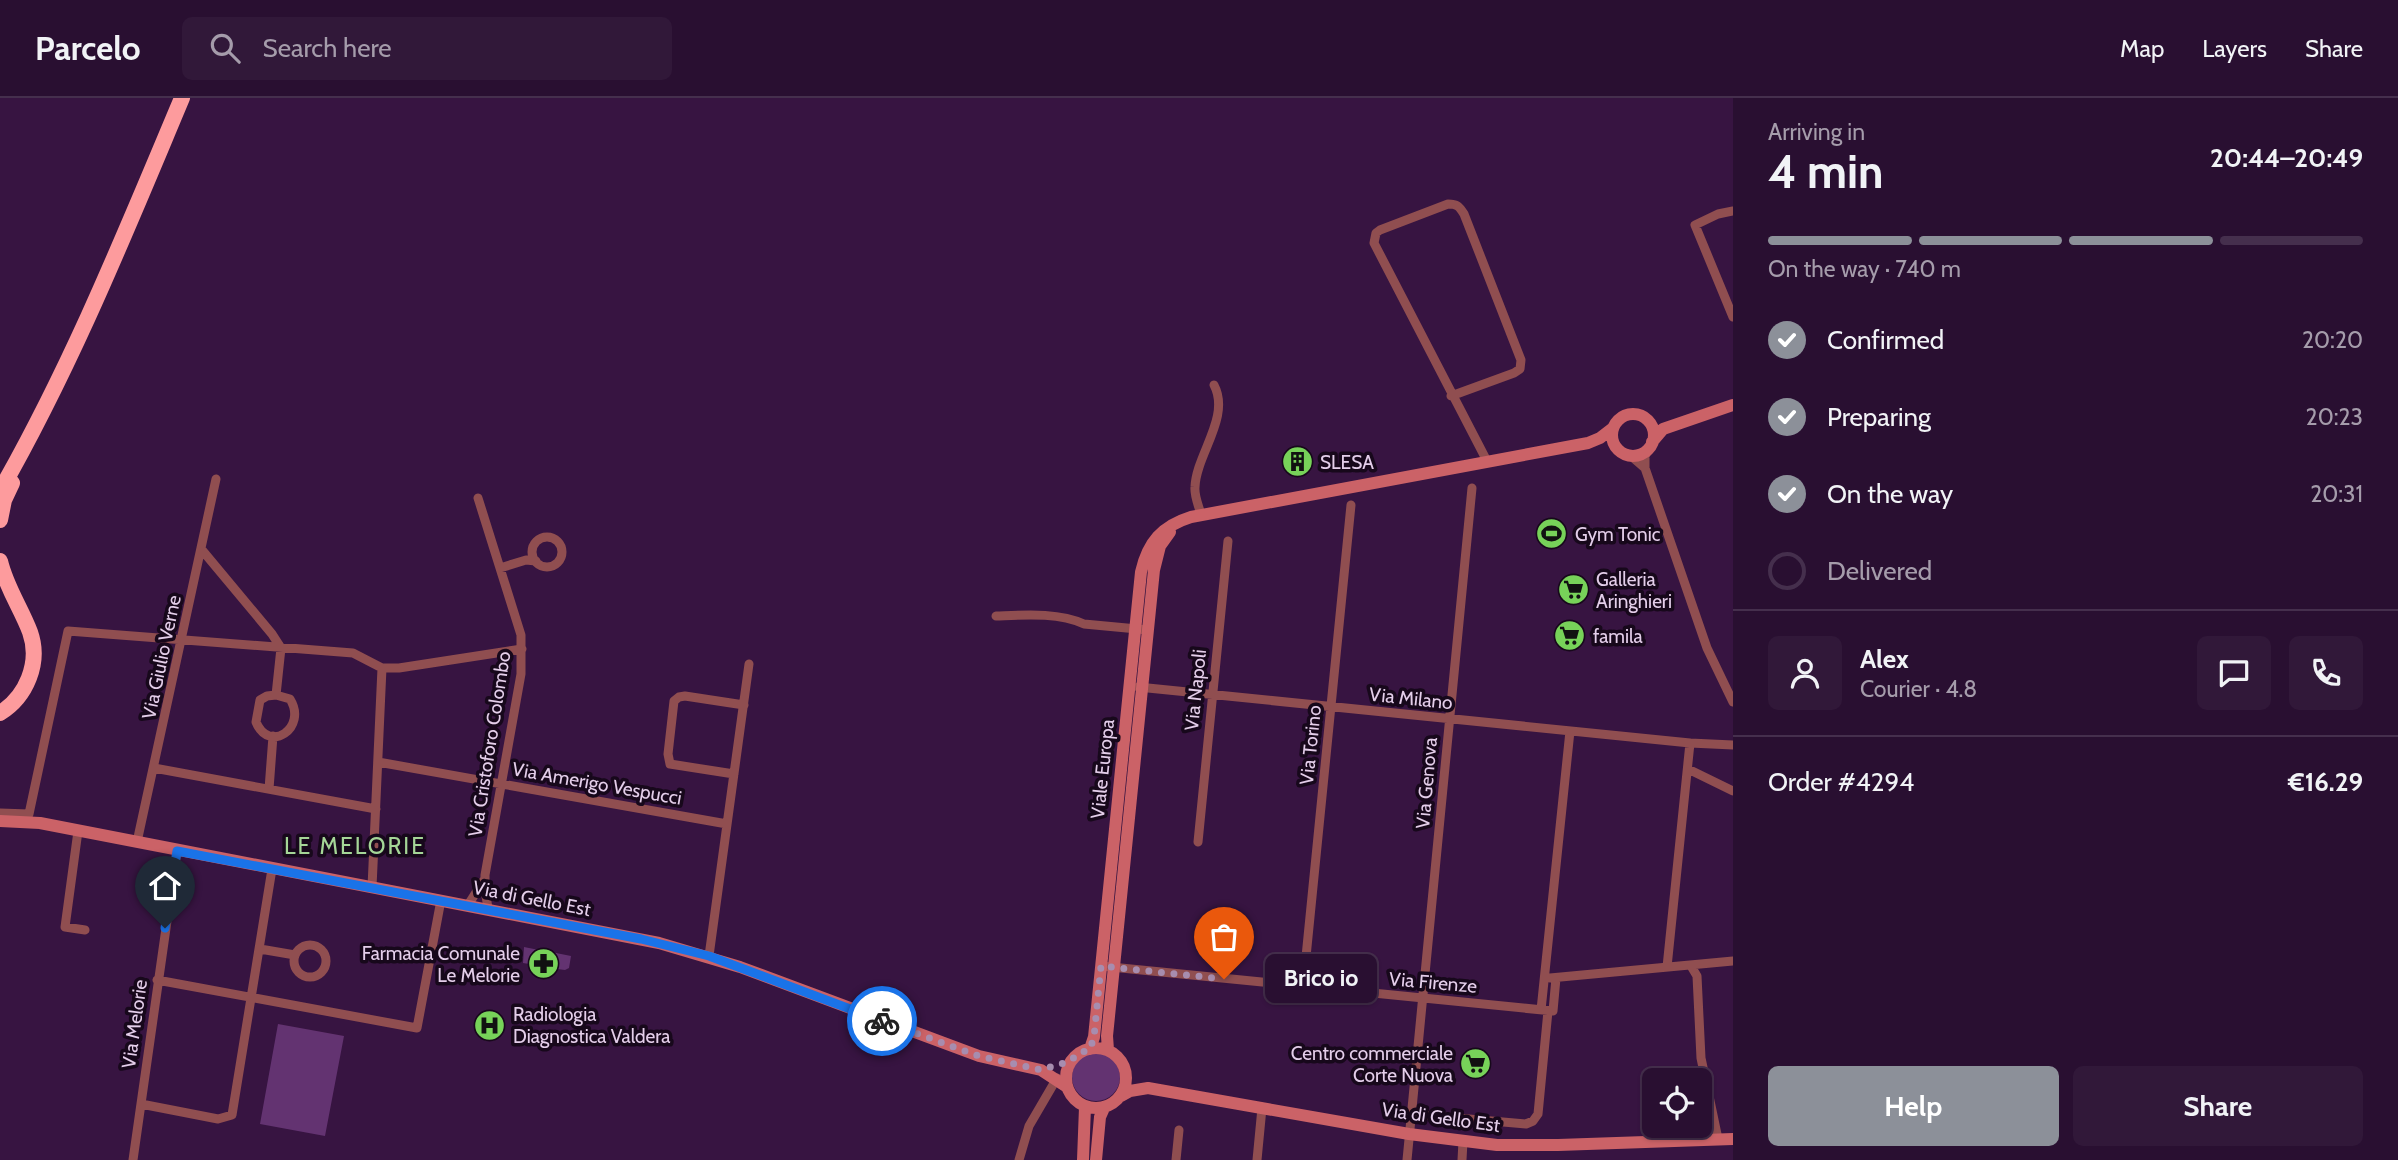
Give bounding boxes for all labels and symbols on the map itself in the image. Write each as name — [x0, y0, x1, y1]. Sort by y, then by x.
building icon: SLESA — [1280, 445, 1314, 479]
place label: SLESA — [1320, 451, 1374, 474]
sports icon: Gym Tonic — [1535, 517, 1569, 551]
place label: Gym Tonic — [1575, 523, 1661, 546]
place label: Galleria Aringhieri — [1596, 568, 1672, 613]
supermarket icon: Galleria Aringhieri — [1556, 573, 1590, 607]
street label: Via Giulio Verne — [137, 593, 186, 721]
supermarket icon: famila — [1553, 619, 1587, 653]
place label: famila — [1593, 625, 1643, 648]
street label: Via Napoli — [1180, 648, 1211, 732]
street label: Via Cristoforo Colombo — [463, 650, 516, 838]
street label: Via Milano — [1368, 683, 1454, 714]
street label: Via Torino — [1295, 704, 1326, 786]
street label: Viale Europa — [1086, 718, 1119, 820]
street label: Via Genova — [1411, 736, 1442, 830]
street label: Via Amerigo Vespucci — [510, 757, 684, 810]
district label: LE MELORIE — [284, 832, 426, 860]
pin — [135, 856, 195, 928]
street label: Via di Gello Est — [471, 876, 593, 921]
pin — [1194, 907, 1254, 979]
place label: Farmacia Comunale Le Melorie — [362, 942, 520, 987]
pharmacy icon: Farmacia Comunale Le Melorie — [526, 947, 560, 981]
callout: Brico io — [1266, 954, 1378, 1004]
street label: Via Firenze — [1388, 967, 1478, 998]
street label: Via Melorie — [117, 978, 152, 1070]
courier — [847, 986, 917, 1056]
place label: Radiologia Diagnostica Valdera — [513, 1003, 670, 1048]
hospital icon: Radiologia Diagnostica Valdera — [473, 1008, 507, 1042]
place label: Centro commerciale Corte Nuova — [1291, 1042, 1453, 1087]
supermarket icon: Centro commerciale Corte Nuova — [1459, 1047, 1493, 1081]
street label: Via di Gello Est — [1380, 1098, 1502, 1137]

